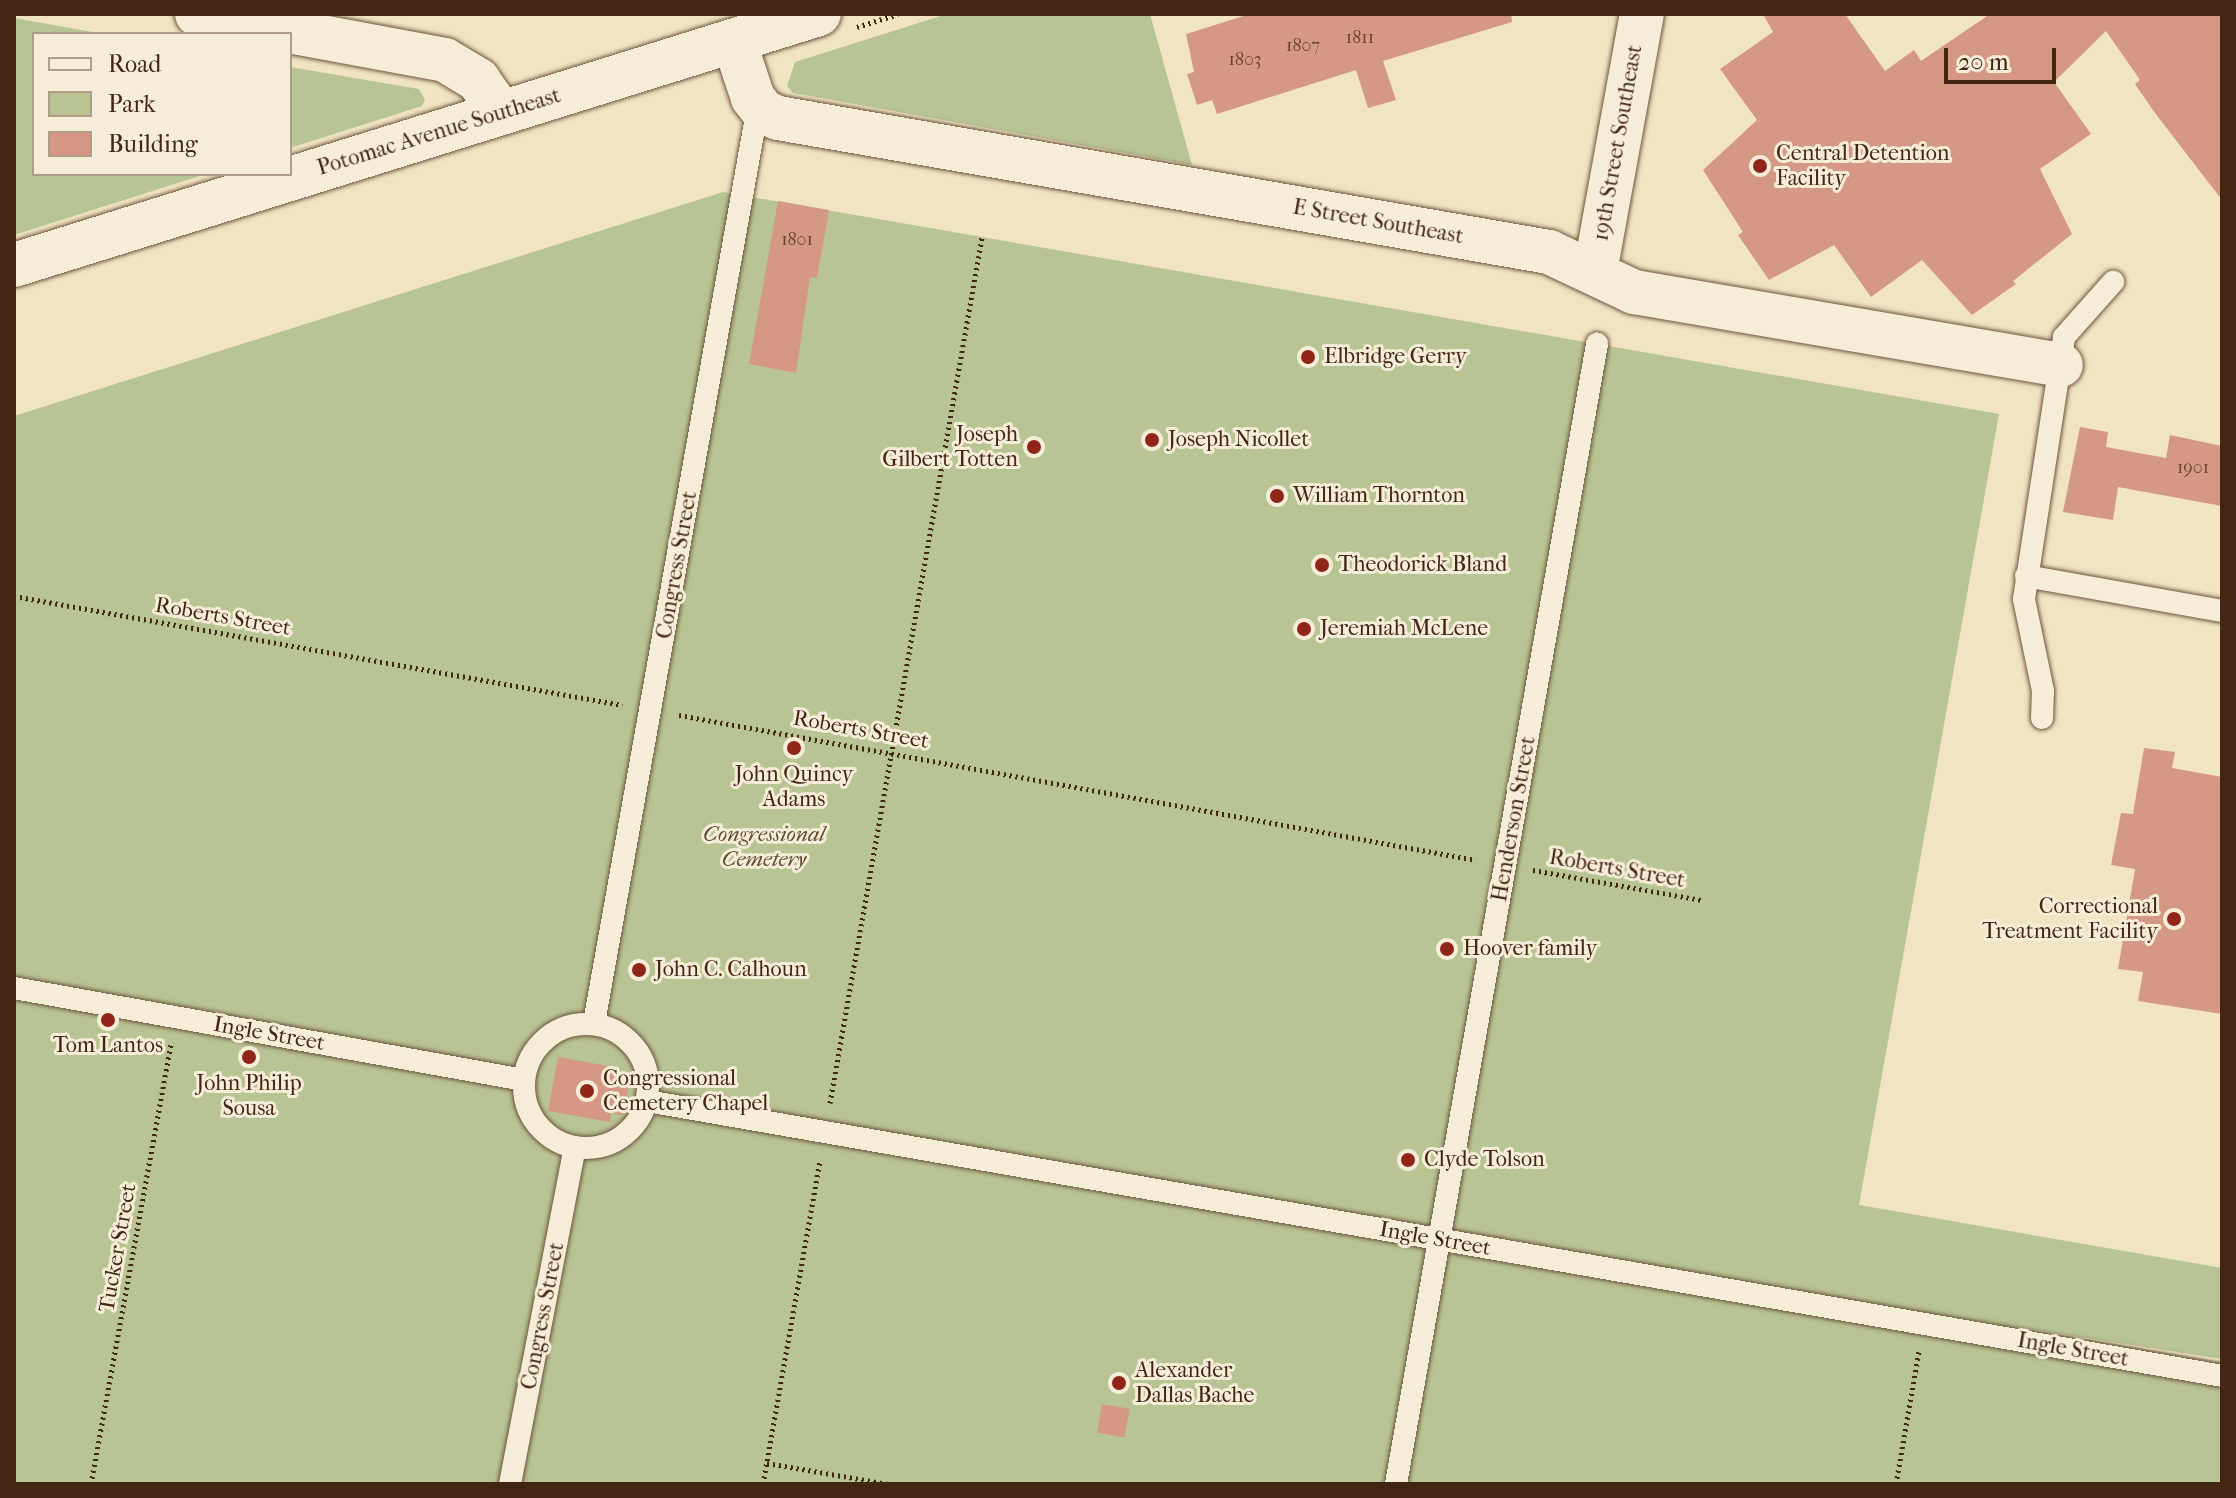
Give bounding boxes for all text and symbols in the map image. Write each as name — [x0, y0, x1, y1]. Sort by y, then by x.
house number: 1811 — [1346, 27, 1374, 49]
legend — [32, 32, 292, 176]
scale bar — [1948, 32, 2060, 82]
house number: 1807 — [1286, 35, 1320, 57]
street label: 19th Street Southeast — [1588, 43, 1648, 243]
text: 20 m — [1958, 48, 2009, 76]
house number: 1803 — [1229, 49, 1261, 71]
text: Road — [108, 50, 161, 78]
street label: Potomac Avenue Southeast — [314, 82, 564, 182]
text: Park — [108, 90, 156, 118]
text: Building — [108, 130, 198, 158]
place label: Central Detention Facility — [1776, 140, 1949, 192]
marker: Central Detention Facility — [1751, 157, 1769, 175]
street label: E Street Southeast — [1291, 194, 1465, 250]
house number: 1801 — [781, 229, 813, 251]
place label: Elbridge Gerry — [1324, 344, 1467, 370]
marker: Elbridge Gerry — [1299, 348, 1317, 366]
place label: Joseph Gilbert Totten — [882, 421, 1018, 472]
place label: Joseph Nicollet — [1168, 427, 1309, 453]
marker: Joseph Nicollet — [1143, 431, 1161, 449]
marker: Joseph Gilbert Totten — [1025, 438, 1043, 456]
house number: 1901 — [2177, 457, 2209, 479]
place label: William Thornton — [1293, 483, 1465, 509]
marker: William Thornton — [1268, 487, 1286, 505]
street label: Congress Street — [651, 489, 703, 641]
place label: Theodorick Bland — [1338, 552, 1507, 578]
marker: Theodorick Bland — [1313, 556, 1331, 574]
street label: Roberts Street — [153, 592, 293, 642]
place label: Jeremiah McLene — [1320, 616, 1488, 642]
marker: Jeremiah McLene — [1295, 620, 1313, 638]
street label: Roberts Street — [791, 705, 931, 755]
street label: Henderson Street — [1486, 734, 1542, 904]
marker: John Quincy Adams — [785, 739, 803, 757]
place label: John Quincy Adams — [735, 761, 853, 812]
park label: Congressional Cemetery — [703, 821, 825, 872]
street label: Roberts Street — [1547, 844, 1687, 894]
place label: Correctional Treatment Facility — [1982, 893, 2158, 944]
marker: Correctional Treatment Facility — [2165, 910, 2183, 928]
place label: Hoover family — [1463, 936, 1597, 962]
marker: Hoover family — [1438, 940, 1456, 958]
place label: John C. Calhoun — [655, 957, 807, 983]
marker: John C. Calhoun — [630, 961, 648, 979]
marker: Tom Lantos — [99, 1011, 117, 1029]
street label: Ingle Street — [211, 1011, 327, 1057]
place label: Tom Lantos — [53, 1033, 163, 1059]
marker: John Philip Sousa — [240, 1048, 258, 1066]
place label: Congressional Cemetery Chapel — [603, 1065, 768, 1116]
place label: John Philip Sousa — [196, 1070, 302, 1122]
marker: Congressional Cemetery Chapel — [578, 1082, 596, 1100]
place label: Clyde Tolson — [1424, 1147, 1545, 1173]
marker: Clyde Tolson — [1399, 1151, 1417, 1169]
street label: Tucker Street — [94, 1182, 142, 1314]
street label: Ingle Street — [1377, 1216, 1493, 1262]
street label: Congress Street — [516, 1240, 570, 1392]
street label: Ingle Street — [2015, 1327, 2131, 1373]
place label: Alexander Dallas Bache — [1135, 1357, 1254, 1408]
marker: Alexander Dallas Bache — [1110, 1374, 1128, 1392]

